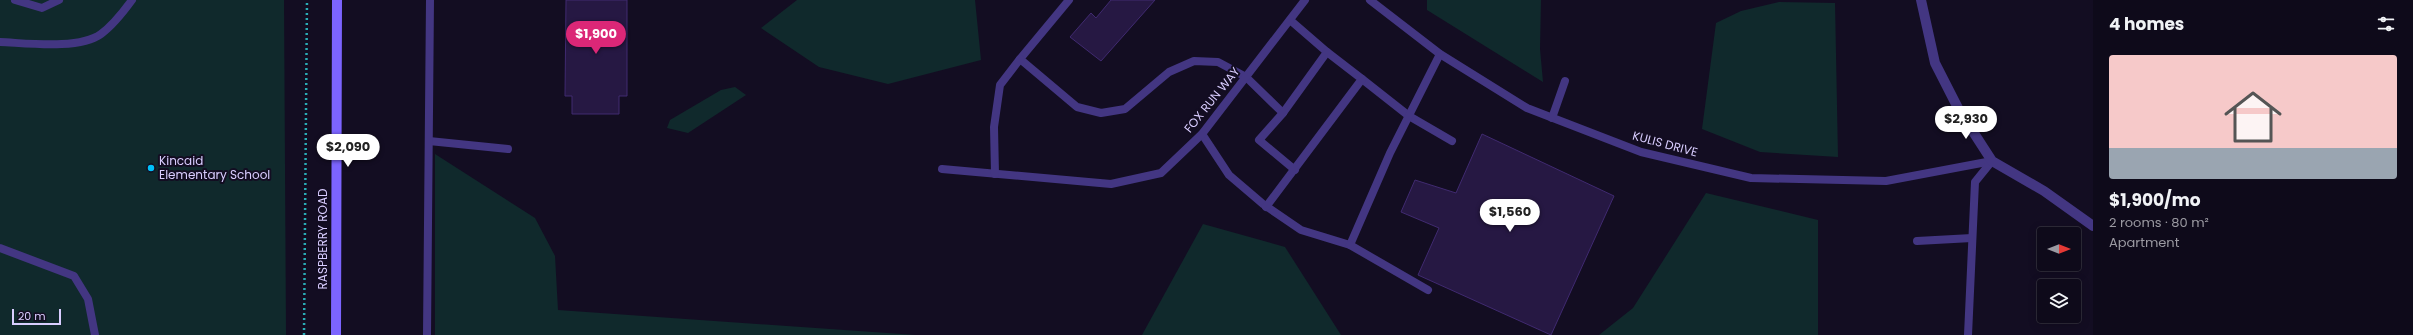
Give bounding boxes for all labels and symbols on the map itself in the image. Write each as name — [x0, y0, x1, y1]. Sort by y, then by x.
pin: $1,900 — [563, 21, 629, 55]
street label: FOX RUN WAY — [1180, 63, 1243, 136]
pin: $2,930 — [1933, 106, 1999, 140]
street label: KULIS DRIVE — [1631, 127, 1700, 160]
pin: $2,090 — [315, 134, 381, 168]
place label: Kincaid Elementary School — [159, 152, 270, 183]
marker: Kincaid Elementary School — [146, 163, 156, 173]
street label: RASPBERRY ROAD — [314, 189, 331, 290]
pin: $1,560 — [1477, 199, 1543, 233]
north arrow — [2037, 227, 2081, 271]
scale bar — [12, 307, 61, 326]

